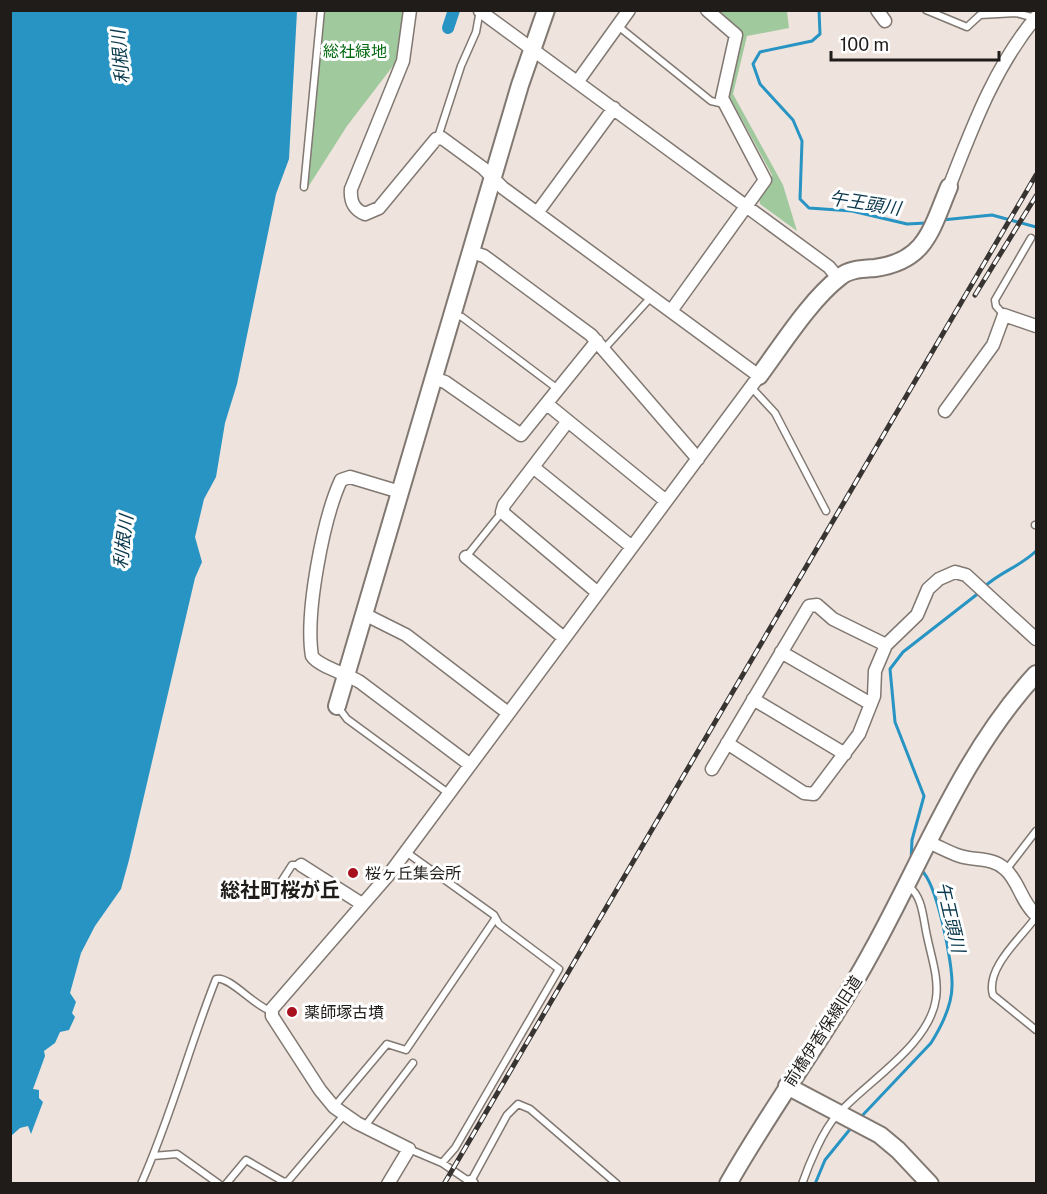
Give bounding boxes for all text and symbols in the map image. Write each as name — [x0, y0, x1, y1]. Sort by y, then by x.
scale bar — [831, 24, 999, 62]
water label: 利根川 — [107, 27, 133, 85]
text: 100 m — [840, 34, 889, 55]
park label: 総社緑地 — [323, 42, 387, 61]
water label: 午王頭川 — [828, 187, 904, 219]
water label: 利根川 — [109, 512, 137, 570]
place label: 桜ヶ丘集会所 — [365, 864, 461, 883]
marker: 桜ヶ丘集会所 — [346, 866, 360, 880]
district label: 総社町桜が丘 — [220, 878, 340, 902]
water label: 午王頭川 — [933, 880, 970, 956]
street label: 前橋伊香保線旧道 — [780, 972, 866, 1090]
place label: 薬師塚古墳 — [304, 1003, 384, 1022]
marker: 薬師塚古墳 — [285, 1005, 299, 1019]

